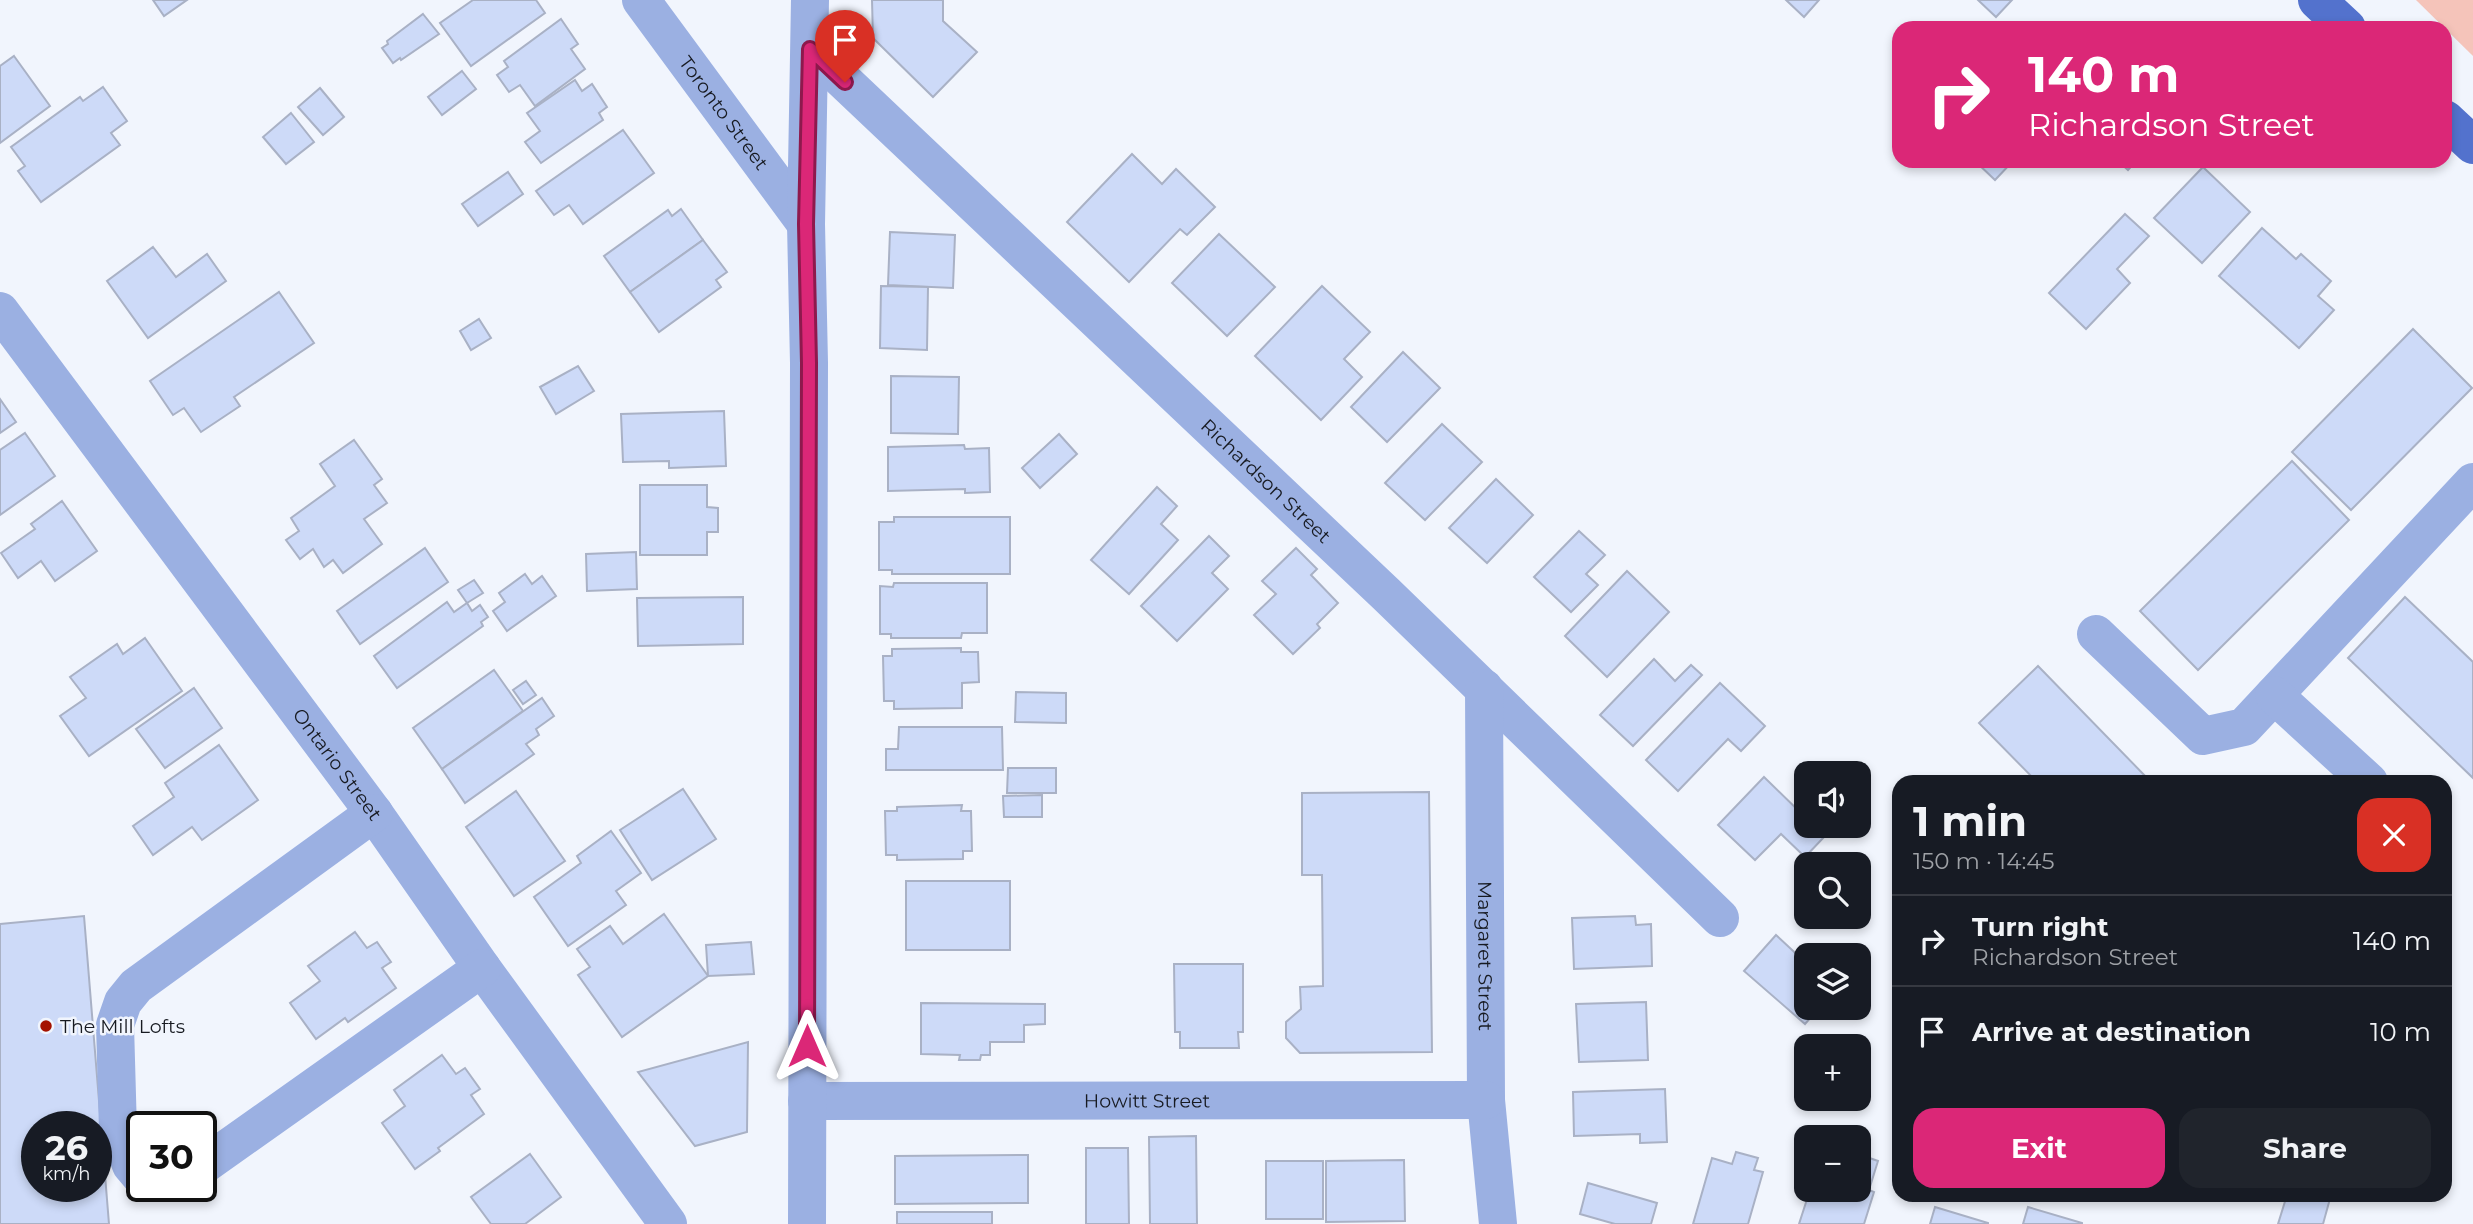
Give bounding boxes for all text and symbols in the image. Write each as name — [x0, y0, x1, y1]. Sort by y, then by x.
pin — [815, 10, 875, 82]
icon: arrive — [826, 21, 864, 59]
text: 140 m — [2028, 45, 2180, 104]
icon: right — [1913, 49, 2004, 140]
street label: Toronto Street — [674, 52, 773, 175]
text: Richardson Street — [2028, 105, 2315, 144]
street label: Richardson Street — [1196, 414, 1336, 548]
street label: Ontario Street — [288, 704, 387, 825]
map controls — [1794, 761, 1871, 1202]
button: sound — [1794, 761, 1871, 838]
text: 1 min — [1913, 795, 2027, 847]
button: close — [2357, 798, 2431, 872]
text: 150 m · 14:45 — [1913, 847, 2055, 875]
button: search — [1794, 852, 1871, 929]
street label: Margaret Street — [1473, 881, 1497, 1031]
text: Turn right — [1972, 911, 2108, 943]
icon: right — [1913, 922, 1951, 960]
text: 140 m — [2353, 925, 2431, 957]
button: layers — [1794, 943, 1871, 1020]
text: Richardson Street — [1972, 943, 2178, 971]
position arrow — [770, 1009, 844, 1083]
icon: arrive — [1913, 1013, 1951, 1051]
place label: The Mill Lofts — [60, 1015, 185, 1038]
text: Arrive at destination — [1972, 1016, 2251, 1048]
text: 10 m — [2370, 1016, 2431, 1048]
marker: The Mill Lofts — [38, 1018, 54, 1034]
button: + — [1794, 1034, 1871, 1111]
street label: Howitt Street — [1084, 1089, 1210, 1113]
button: Exit — [1913, 1108, 2165, 1188]
button: Share — [2179, 1108, 2431, 1188]
speed limit sign: 30 — [126, 1111, 217, 1202]
button: − — [1794, 1125, 1871, 1202]
text: 26 — [45, 1126, 88, 1169]
text: km/h — [42, 1163, 91, 1185]

